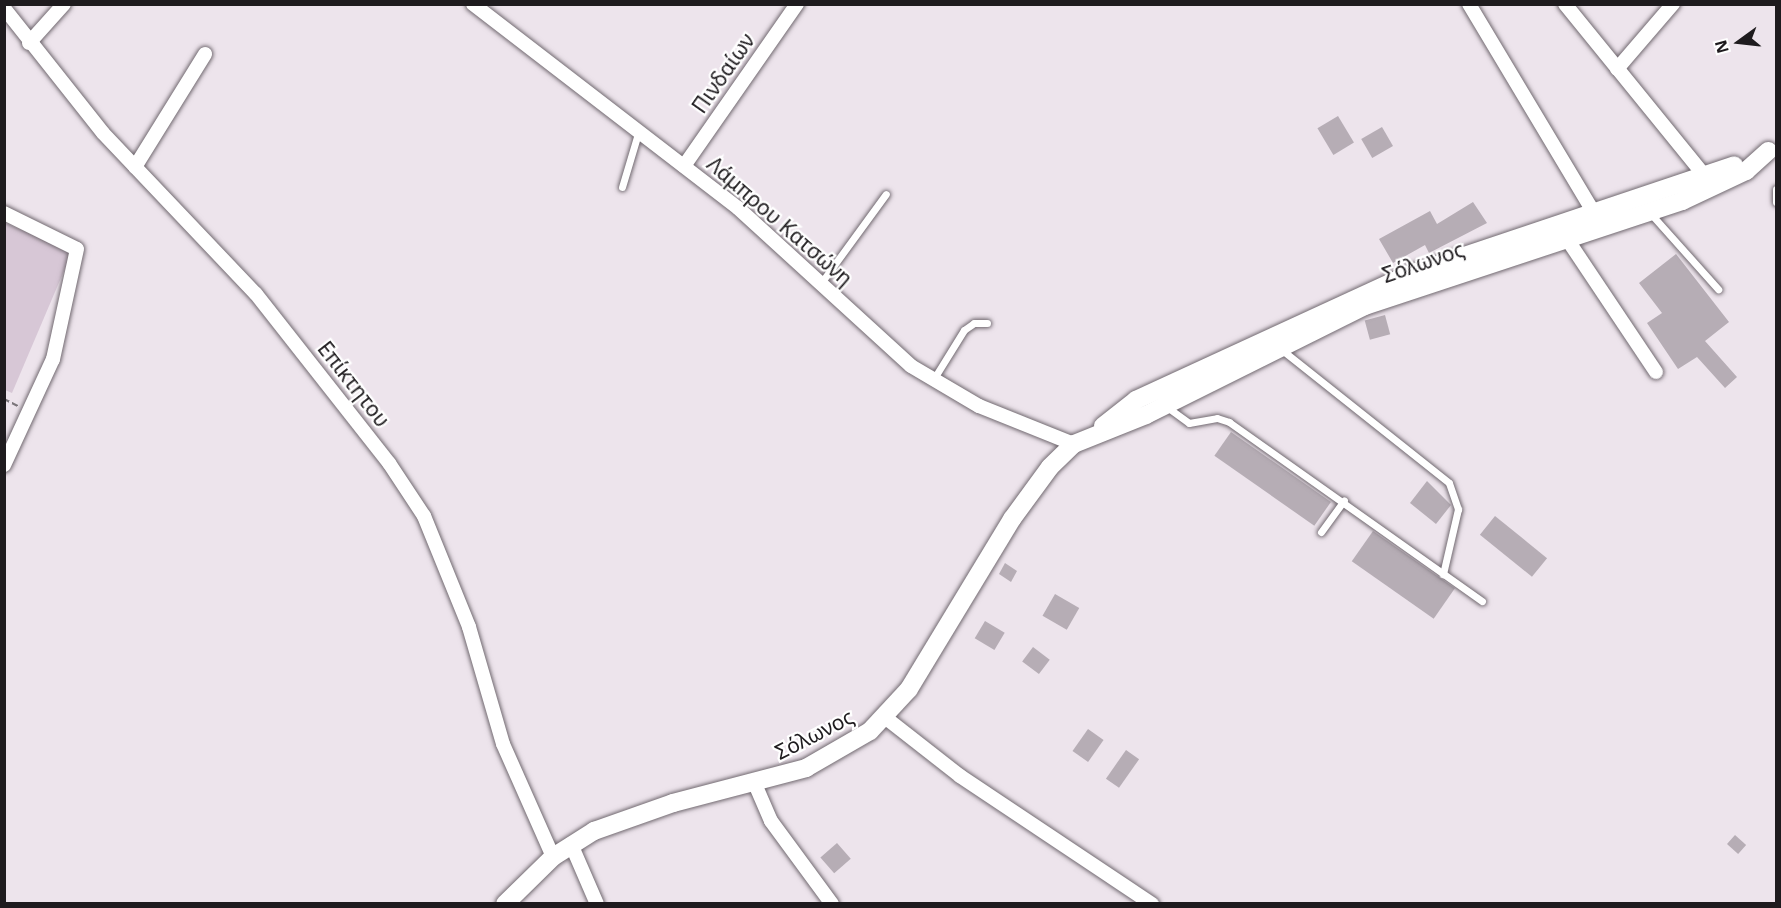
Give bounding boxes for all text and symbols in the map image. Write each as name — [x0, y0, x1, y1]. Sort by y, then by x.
north arrow — [1709, 12, 1769, 72]
street label: Πινδαίων — [686, 28, 760, 118]
text: N — [1709, 38, 1734, 56]
street label: Λάμπρου Κατσώνη — [702, 151, 858, 291]
street label: Σόλωνος — [1379, 236, 1467, 288]
street label: Επίκτητου — [313, 336, 395, 432]
street label: Σόλωνος — [770, 704, 858, 764]

